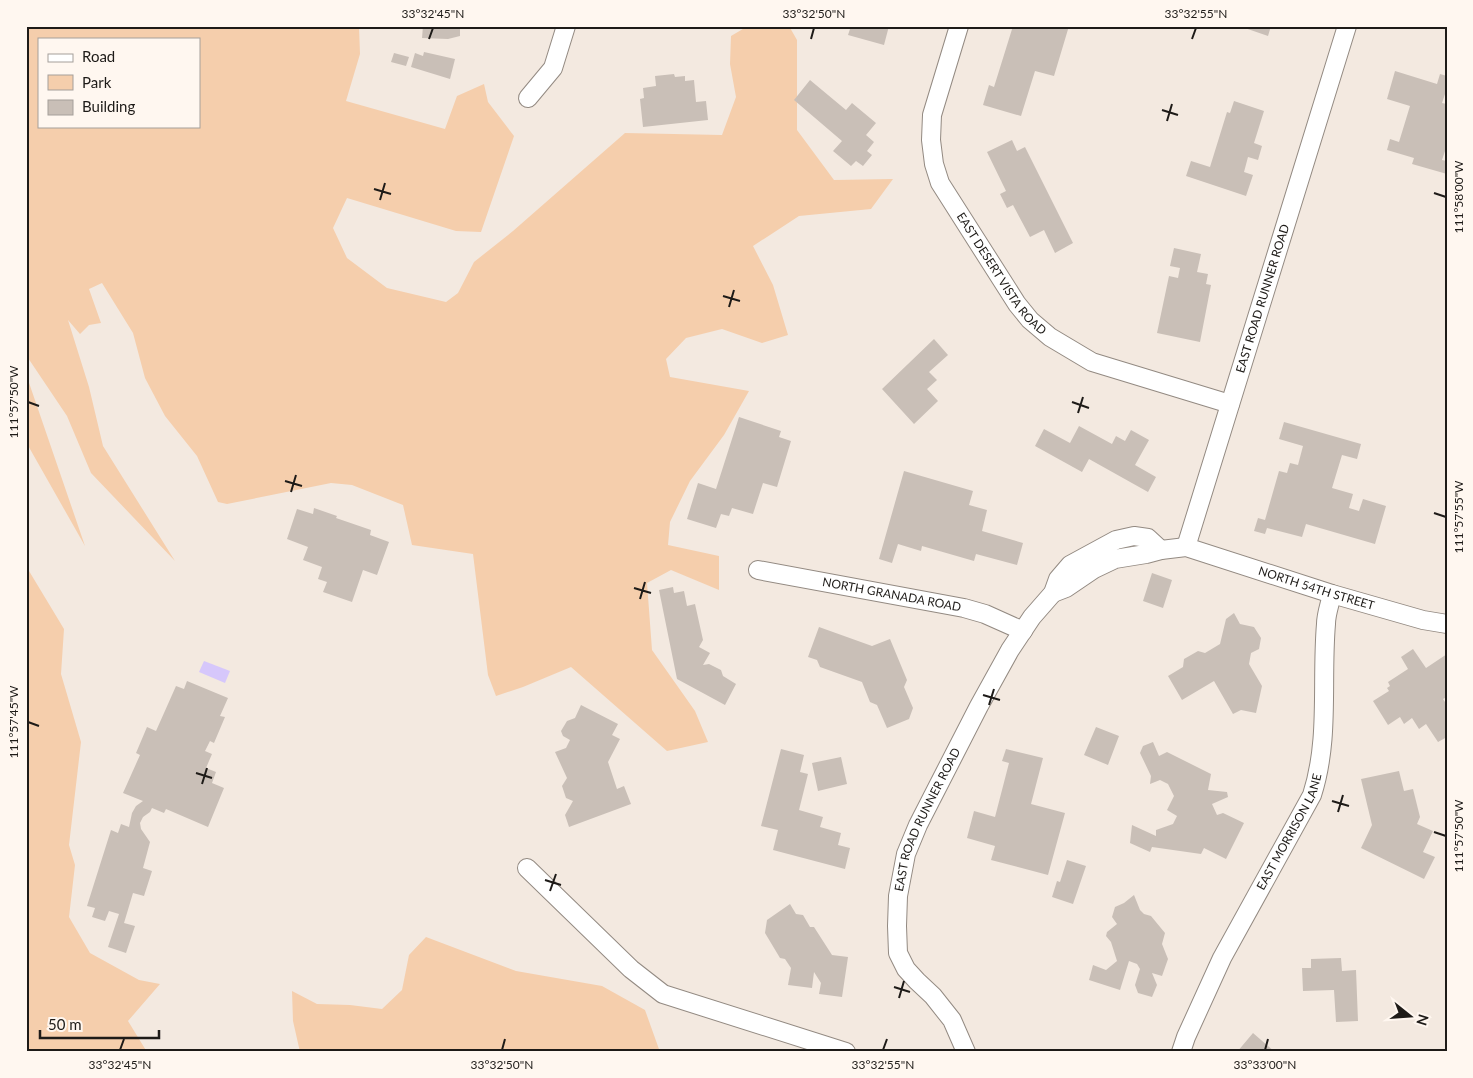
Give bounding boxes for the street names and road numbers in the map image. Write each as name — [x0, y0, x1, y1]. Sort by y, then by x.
street label: EAST DESERT VISTA ROAD — [954, 210, 1050, 338]
street label: EAST ROAD RUNNER ROAD — [1232, 222, 1292, 375]
street label: NORTH 54TH STREET — [1257, 563, 1376, 613]
street label: NORTH GRANADA ROAD — [821, 574, 962, 614]
street label: EAST ROAD RUNNER ROAD — [891, 745, 963, 892]
street label: EAST MORRISON LANE — [1253, 772, 1324, 893]

